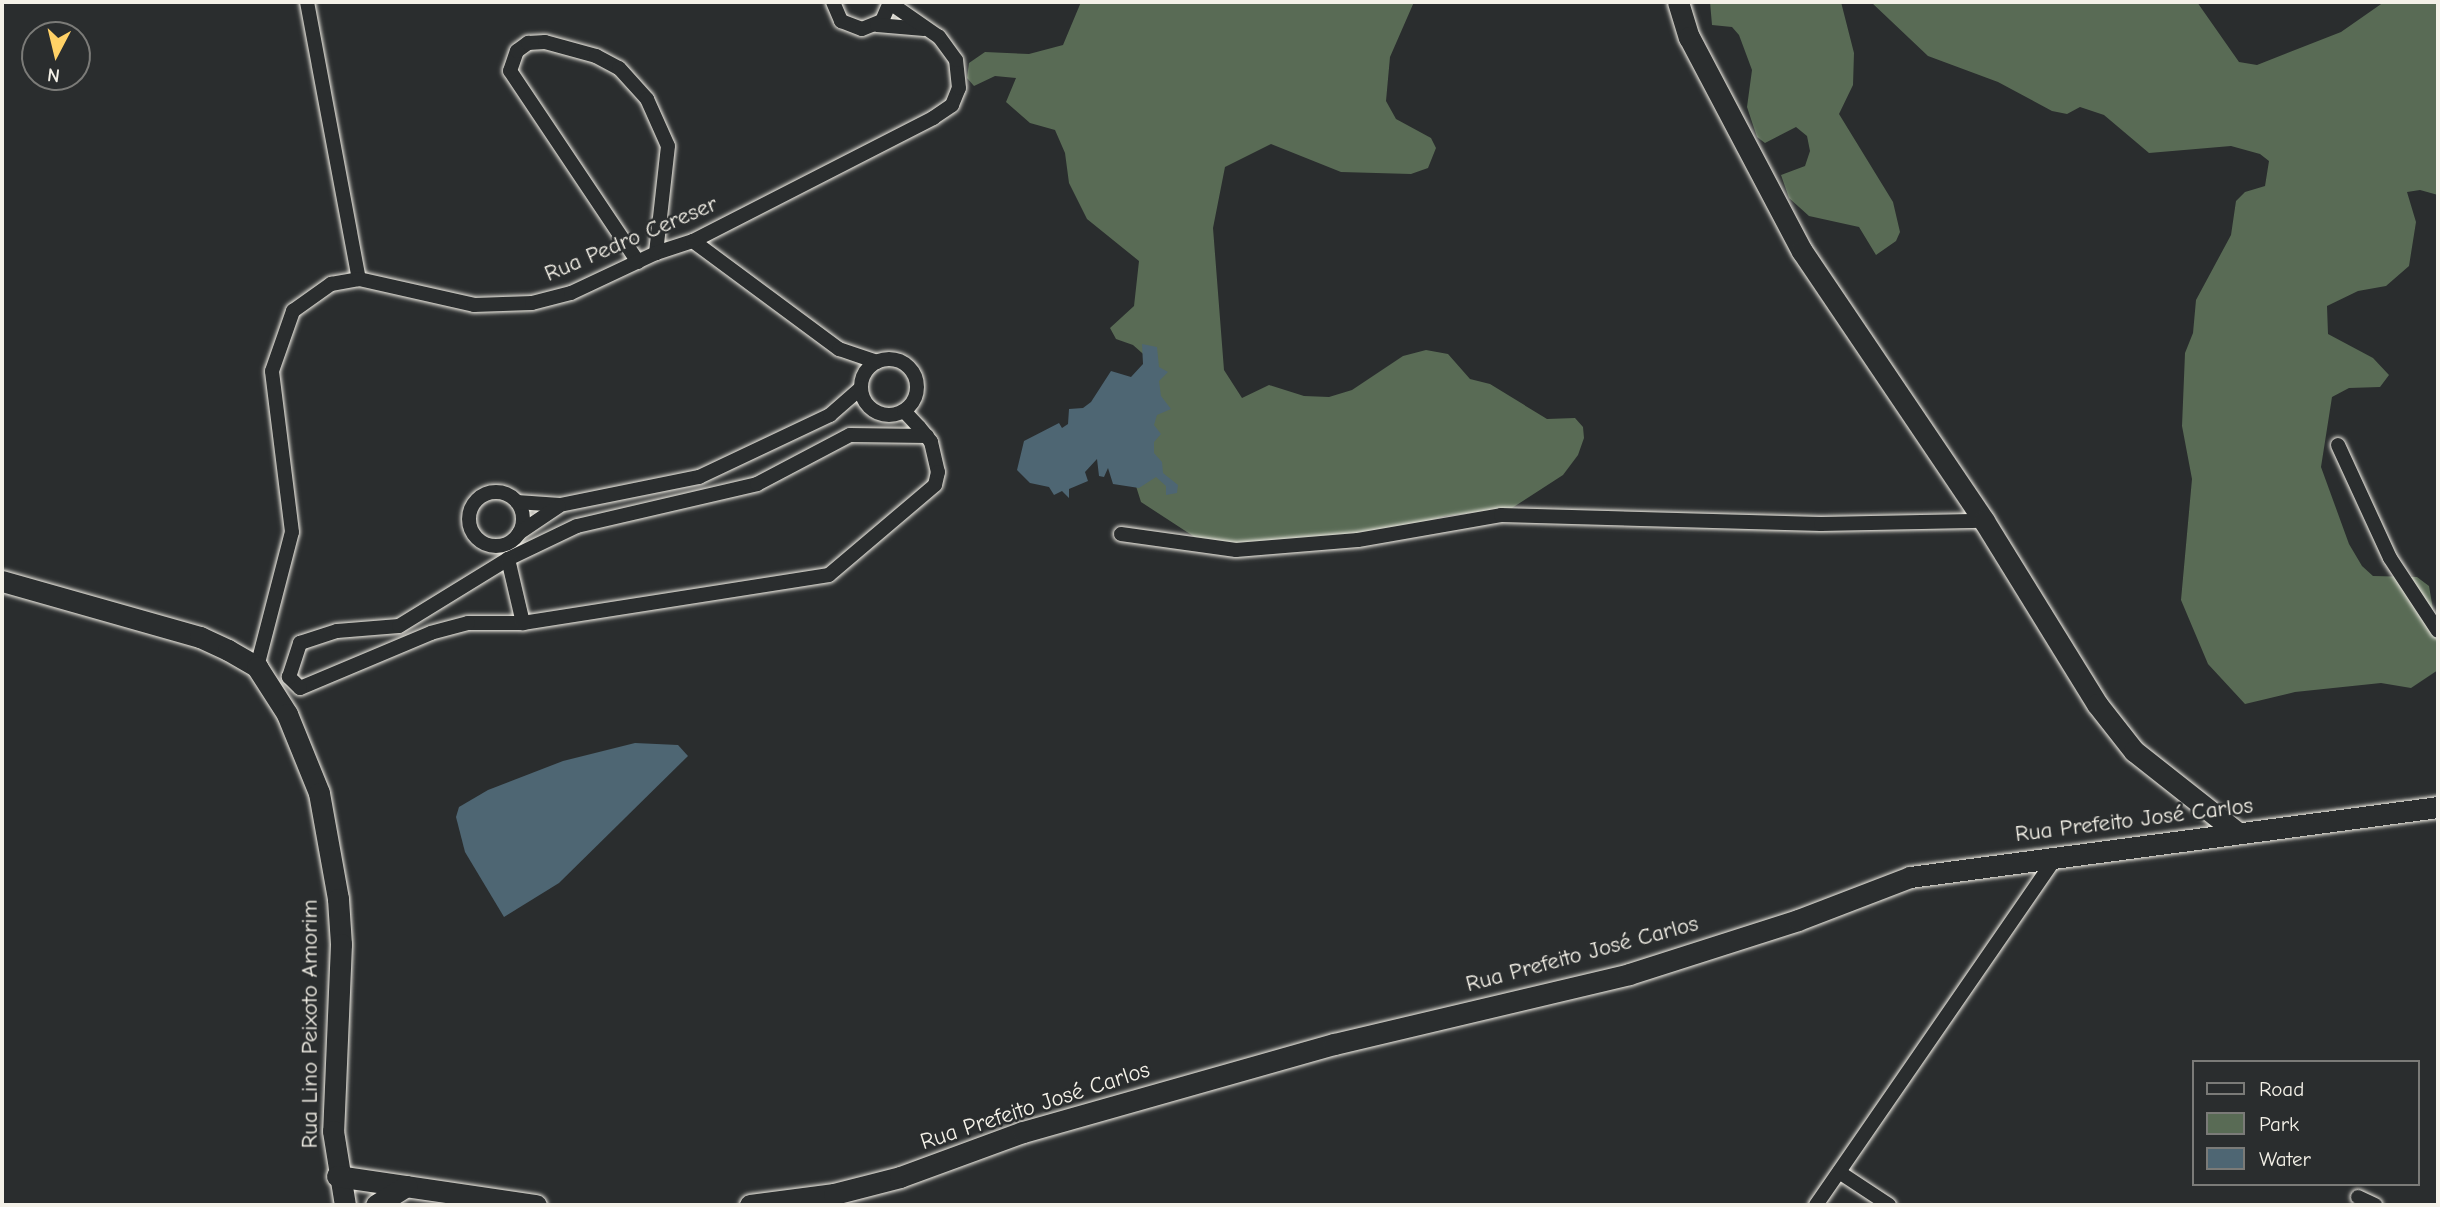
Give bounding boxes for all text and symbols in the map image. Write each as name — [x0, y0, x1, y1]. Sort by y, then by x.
north arrow — [21, 21, 91, 91]
text: N — [46, 63, 61, 87]
street label: Rua Pedro Cereser — [540, 190, 722, 288]
street label: Rua Prefeito José Carlos — [2013, 792, 2255, 848]
street label: Rua Lino Peixoto Amorim — [296, 900, 324, 1148]
street label: Rua Prefeito José Carlos — [1463, 910, 1701, 998]
street label: Rua Prefeito José Carlos — [917, 1056, 1153, 1156]
legend — [2192, 1060, 2419, 1186]
text: Road — [2259, 1077, 2304, 1101]
text: Park — [2259, 1112, 2299, 1136]
text: Water — [2259, 1147, 2311, 1171]

